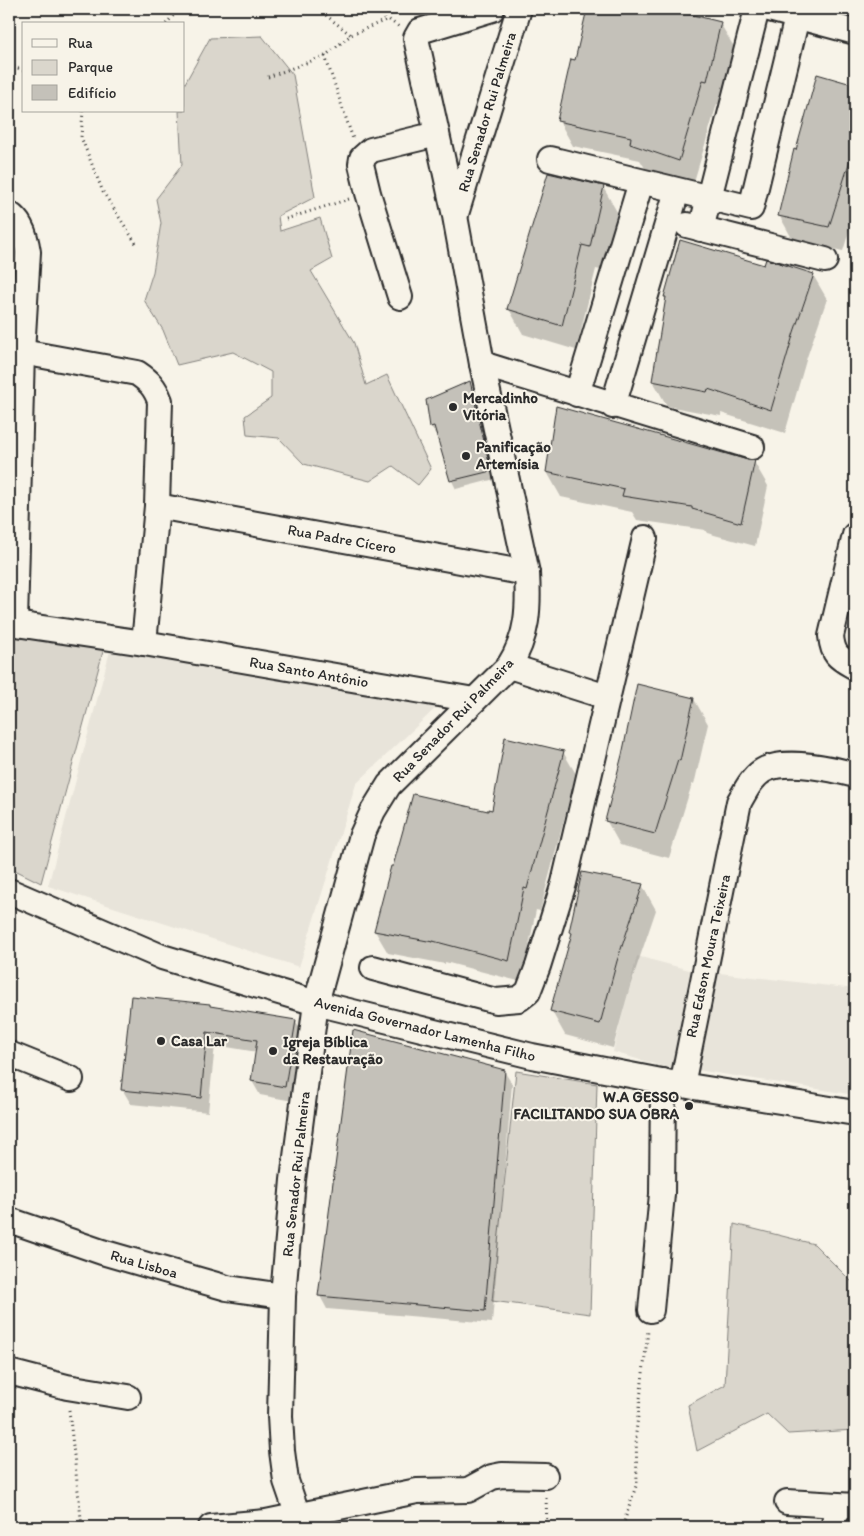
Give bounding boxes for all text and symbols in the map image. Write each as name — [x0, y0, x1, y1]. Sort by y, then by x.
legend — [22, 22, 185, 112]
street label: Rua Senador Rui Palmeira — [454, 29, 520, 194]
text: Rua — [68, 34, 93, 52]
text: Parque — [68, 58, 113, 76]
text: Edifício — [68, 84, 116, 102]
place label: Mercadinho Vitória — [463, 389, 538, 424]
marker: Mercadinho Vitória — [447, 401, 459, 413]
place label: Panificação Artemísia — [475, 438, 551, 473]
marker: Panificação Artemísia — [460, 450, 472, 462]
street label: Rua Padre Cícero — [286, 521, 398, 557]
street label: Rua Santo Antônio — [248, 653, 370, 691]
street label: Rua Senador Rui Palmeira — [389, 653, 518, 786]
street label: Rua Edson Moura Teixeira — [682, 872, 734, 1039]
street label: Avenida Governador Lamenha Filho — [313, 993, 537, 1065]
place label: Casa Lar — [171, 1032, 227, 1050]
place label: Igreja Bíblica da Restauração — [283, 1033, 383, 1069]
marker: Casa Lar — [155, 1035, 167, 1047]
marker: Igreja Bíblica da Restauração — [267, 1045, 279, 1057]
place label: W.A GESSO FACILITANDO SUA OBRA — [514, 1088, 679, 1123]
street label: Rua Senador Rui Palmeira — [278, 1090, 314, 1258]
marker: W.A GESSO FACILITANDO SUA OBRA — [683, 1100, 695, 1112]
street label: Rua Lisboa — [108, 1246, 180, 1282]

